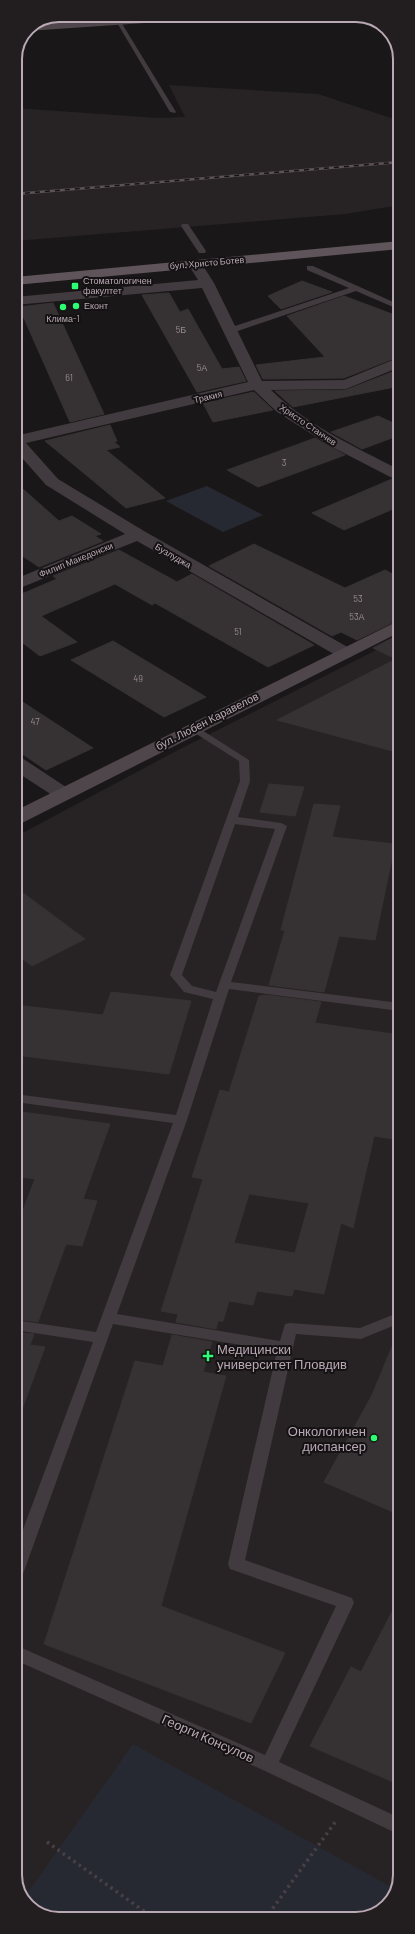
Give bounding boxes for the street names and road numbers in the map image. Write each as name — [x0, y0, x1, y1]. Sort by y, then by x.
street label: бул. Христо Ботев — [169, 254, 245, 271]
street label: Тракия — [193, 388, 223, 405]
street label: Христо Станчев — [278, 401, 339, 448]
street label: Филип Македонски — [37, 540, 114, 579]
street label: Бузлуджа — [153, 541, 193, 570]
street label: бул. Любен Каравелов — [153, 689, 261, 752]
street label: Георги Консулов — [160, 1711, 257, 1765]

